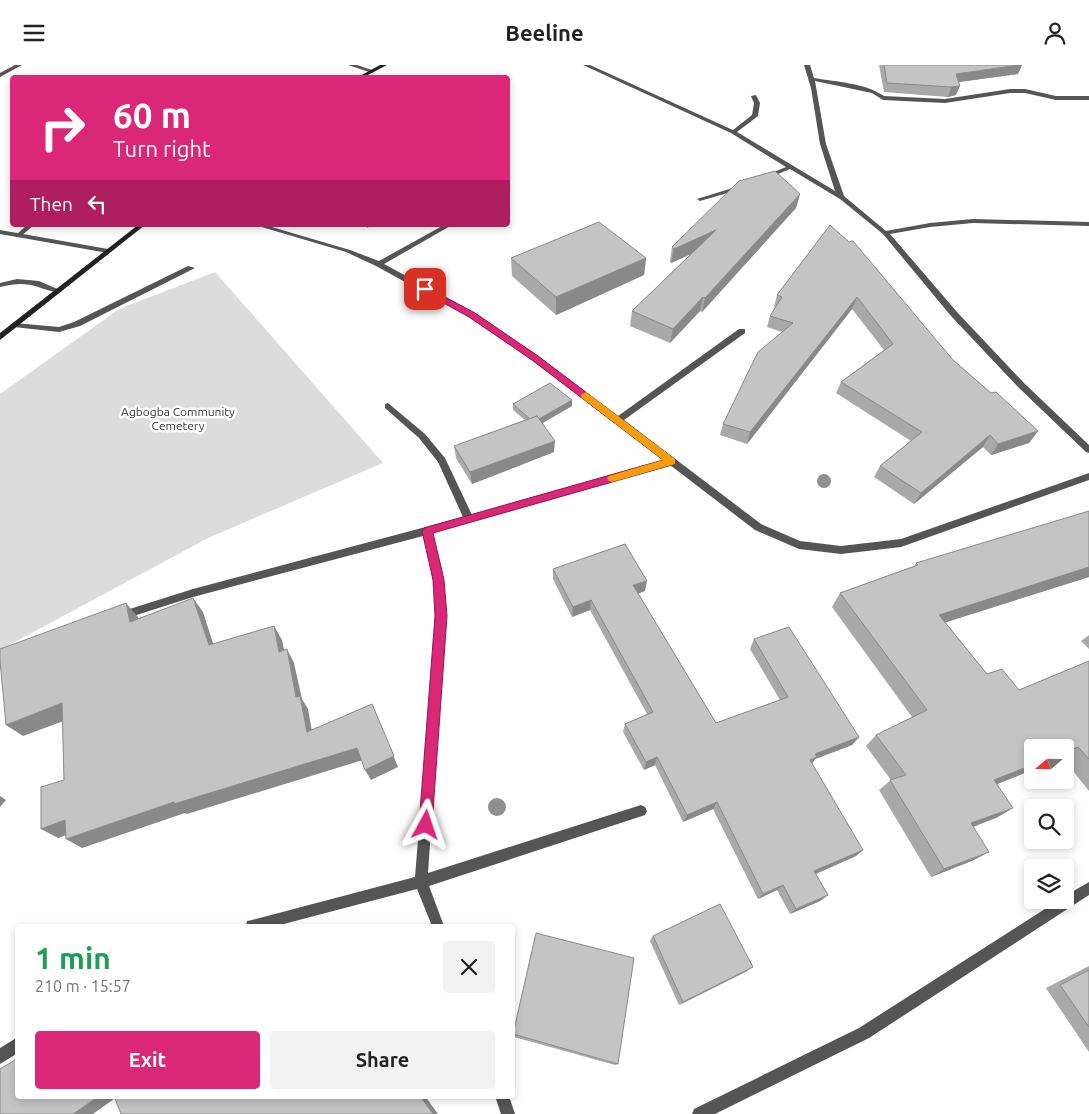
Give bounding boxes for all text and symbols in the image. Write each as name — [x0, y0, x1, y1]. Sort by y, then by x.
icon: menu — [20, 19, 48, 47]
icon: person — [1041, 19, 1069, 47]
text: Beeline — [505, 20, 584, 45]
icon: right — [30, 95, 95, 160]
text: 60 m — [113, 95, 191, 135]
text: Turn right — [113, 136, 211, 161]
icon: left — [83, 190, 111, 218]
text: Then — [30, 193, 73, 215]
pin — [404, 268, 446, 310]
icon: arrive — [411, 275, 439, 303]
park label: Agbogba Community Cemetery — [121, 405, 235, 432]
north arrow — [1024, 739, 1074, 789]
map controls — [1024, 739, 1074, 909]
position arrow — [399, 798, 451, 850]
button: search — [1024, 799, 1074, 849]
button: layers — [1024, 859, 1074, 909]
text: 1 min — [35, 941, 111, 975]
button: close — [443, 941, 495, 993]
text: 210 m · 15:57 — [35, 977, 131, 995]
button: Exit — [35, 1031, 260, 1089]
button: Share — [270, 1031, 495, 1089]

